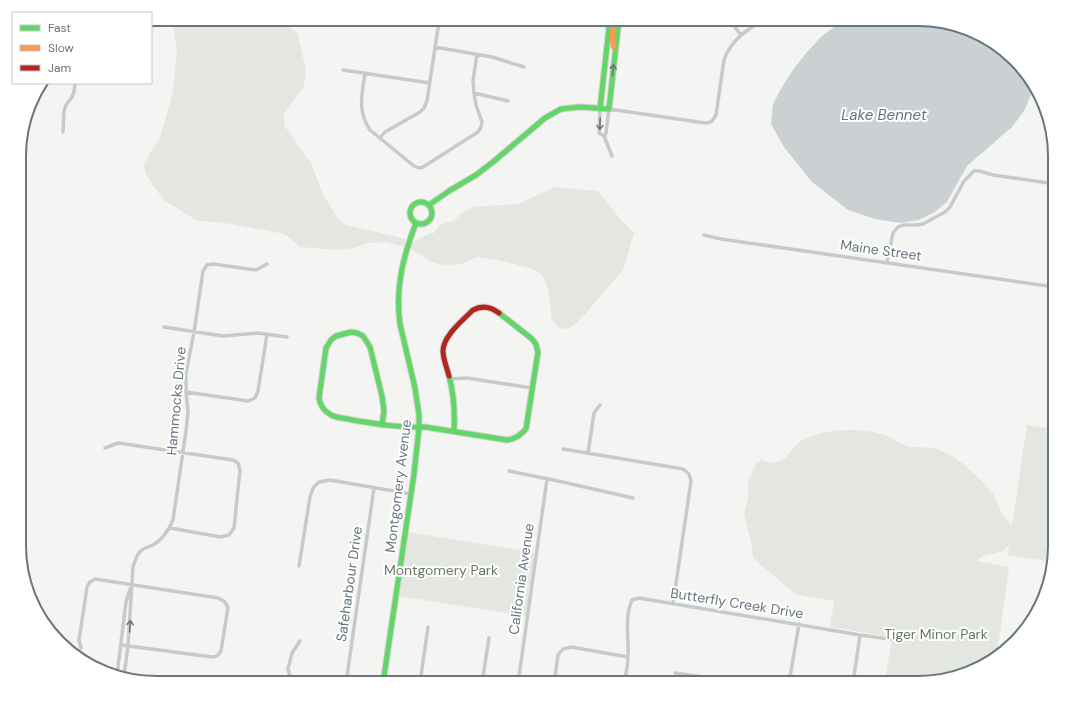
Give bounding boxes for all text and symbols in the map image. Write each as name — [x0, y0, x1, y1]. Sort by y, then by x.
legend — [12, 12, 152, 84]
text: Fast — [48, 20, 71, 36]
text: Slow — [48, 40, 74, 56]
text: Jam — [48, 60, 71, 76]
one-way arrow — [609, 64, 617, 77]
water label: Lake Bennet — [841, 105, 927, 125]
one-way arrow — [596, 117, 603, 130]
street label: Maine Street — [839, 235, 923, 265]
street label: Hammocks Drive — [162, 346, 190, 456]
street label: Montgomery Avenue — [381, 418, 415, 554]
street label: California Avenue — [504, 522, 538, 636]
street label: Safeharbour Drive — [332, 525, 366, 643]
park label: Montgomery Park — [384, 561, 498, 579]
street label: Butterfly Creek Drive — [669, 584, 805, 622]
one-way arrow — [126, 620, 133, 633]
park label: Tiger Minor Park — [884, 625, 988, 643]

